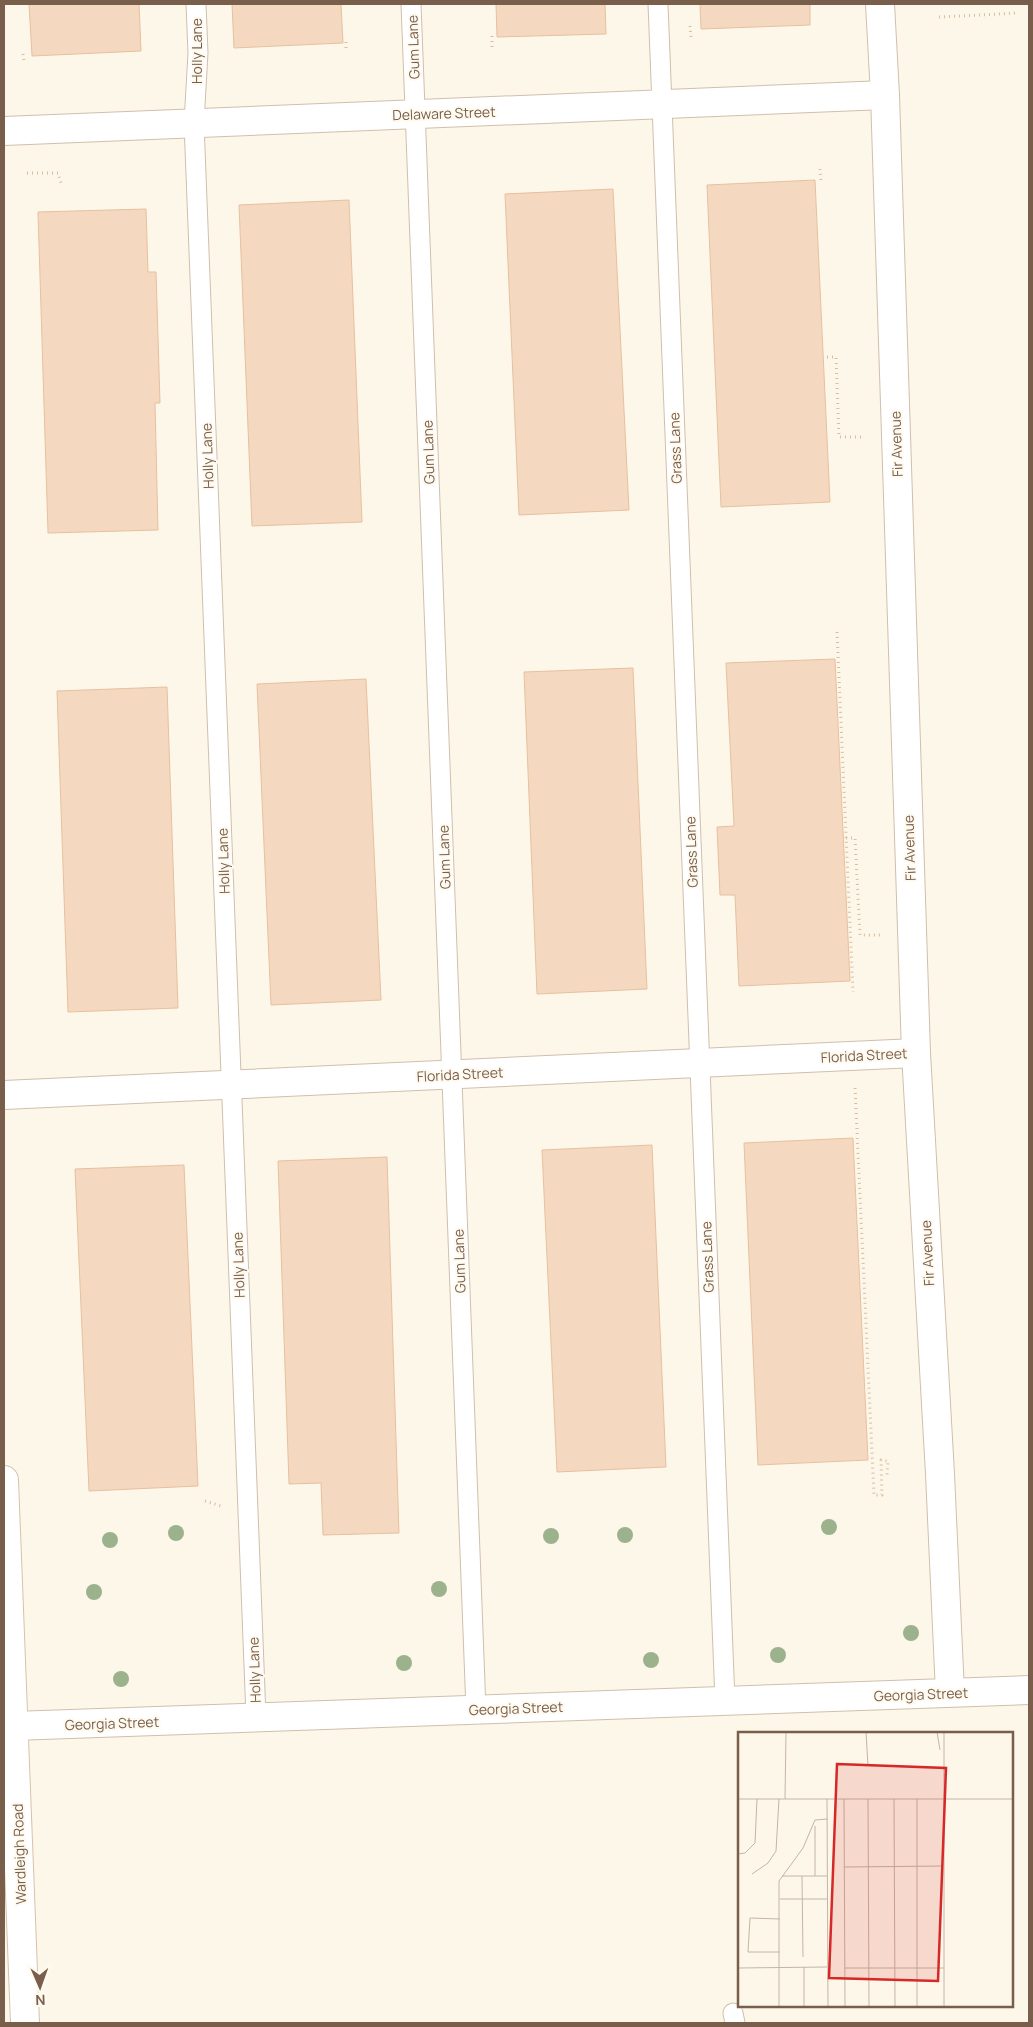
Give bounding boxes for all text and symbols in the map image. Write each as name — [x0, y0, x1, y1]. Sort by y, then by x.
street label: Gum Lane — [402, 15, 424, 79]
street label: Holly Lane — [187, 18, 206, 84]
street label: Delaware Street — [392, 102, 496, 124]
street label: Fir Avenue — [885, 411, 907, 477]
street label: Grass Lane — [664, 412, 686, 484]
street label: Gum Lane — [417, 420, 439, 484]
street label: Holly Lane — [196, 423, 218, 489]
street label: Fir Avenue — [898, 815, 920, 881]
street label: Grass Lane — [680, 816, 702, 888]
street label: Gum Lane — [433, 825, 455, 889]
street label: Holly Lane — [212, 828, 234, 894]
street label: Florida Street — [820, 1043, 908, 1067]
street label: Florida Street — [416, 1062, 504, 1086]
street label: Fir Avenue — [916, 1220, 938, 1286]
street label: Grass Lane — [696, 1221, 718, 1293]
street label: Gum Lane — [448, 1229, 470, 1293]
street label: Holly Lane — [227, 1232, 249, 1298]
street label: Holly Lane — [243, 1637, 265, 1703]
street label: Georgia Street — [874, 1683, 969, 1705]
street label: Georgia Street — [469, 1697, 564, 1719]
street label: Georgia Street — [65, 1712, 160, 1734]
inset map — [738, 1732, 1013, 2007]
street label: Wardleigh Road — [8, 1803, 30, 1905]
north arrow — [15, 1962, 65, 2012]
text: N — [35, 1991, 46, 2010]

